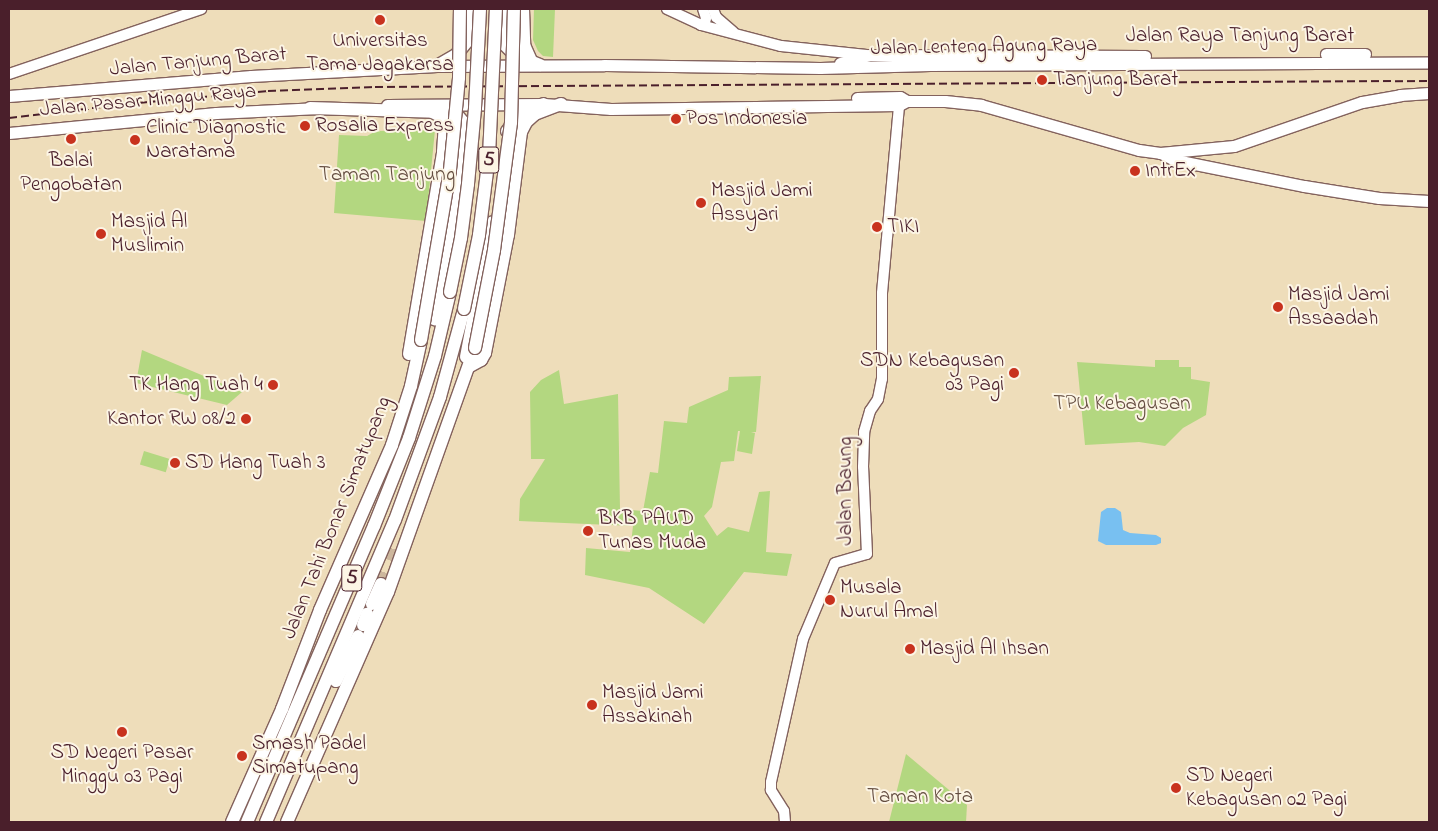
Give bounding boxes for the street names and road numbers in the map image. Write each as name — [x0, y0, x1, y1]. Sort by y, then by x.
street label: Jalan Raya Tanjung Barat — [1126, 23, 1354, 49]
street label: Jalan Lenteng Agung Raya — [871, 32, 1097, 62]
street label: Jalan Tanjung Barat — [109, 42, 287, 82]
street label: Jalan Pasar Minggu Raya — [39, 79, 257, 123]
road number: 5 — [478, 142, 500, 178]
street label: Jalan Tahi Bonar Simatupang — [277, 393, 397, 643]
street label: Jalan Baung — [833, 436, 859, 546]
road number: 5 — [341, 560, 363, 596]

